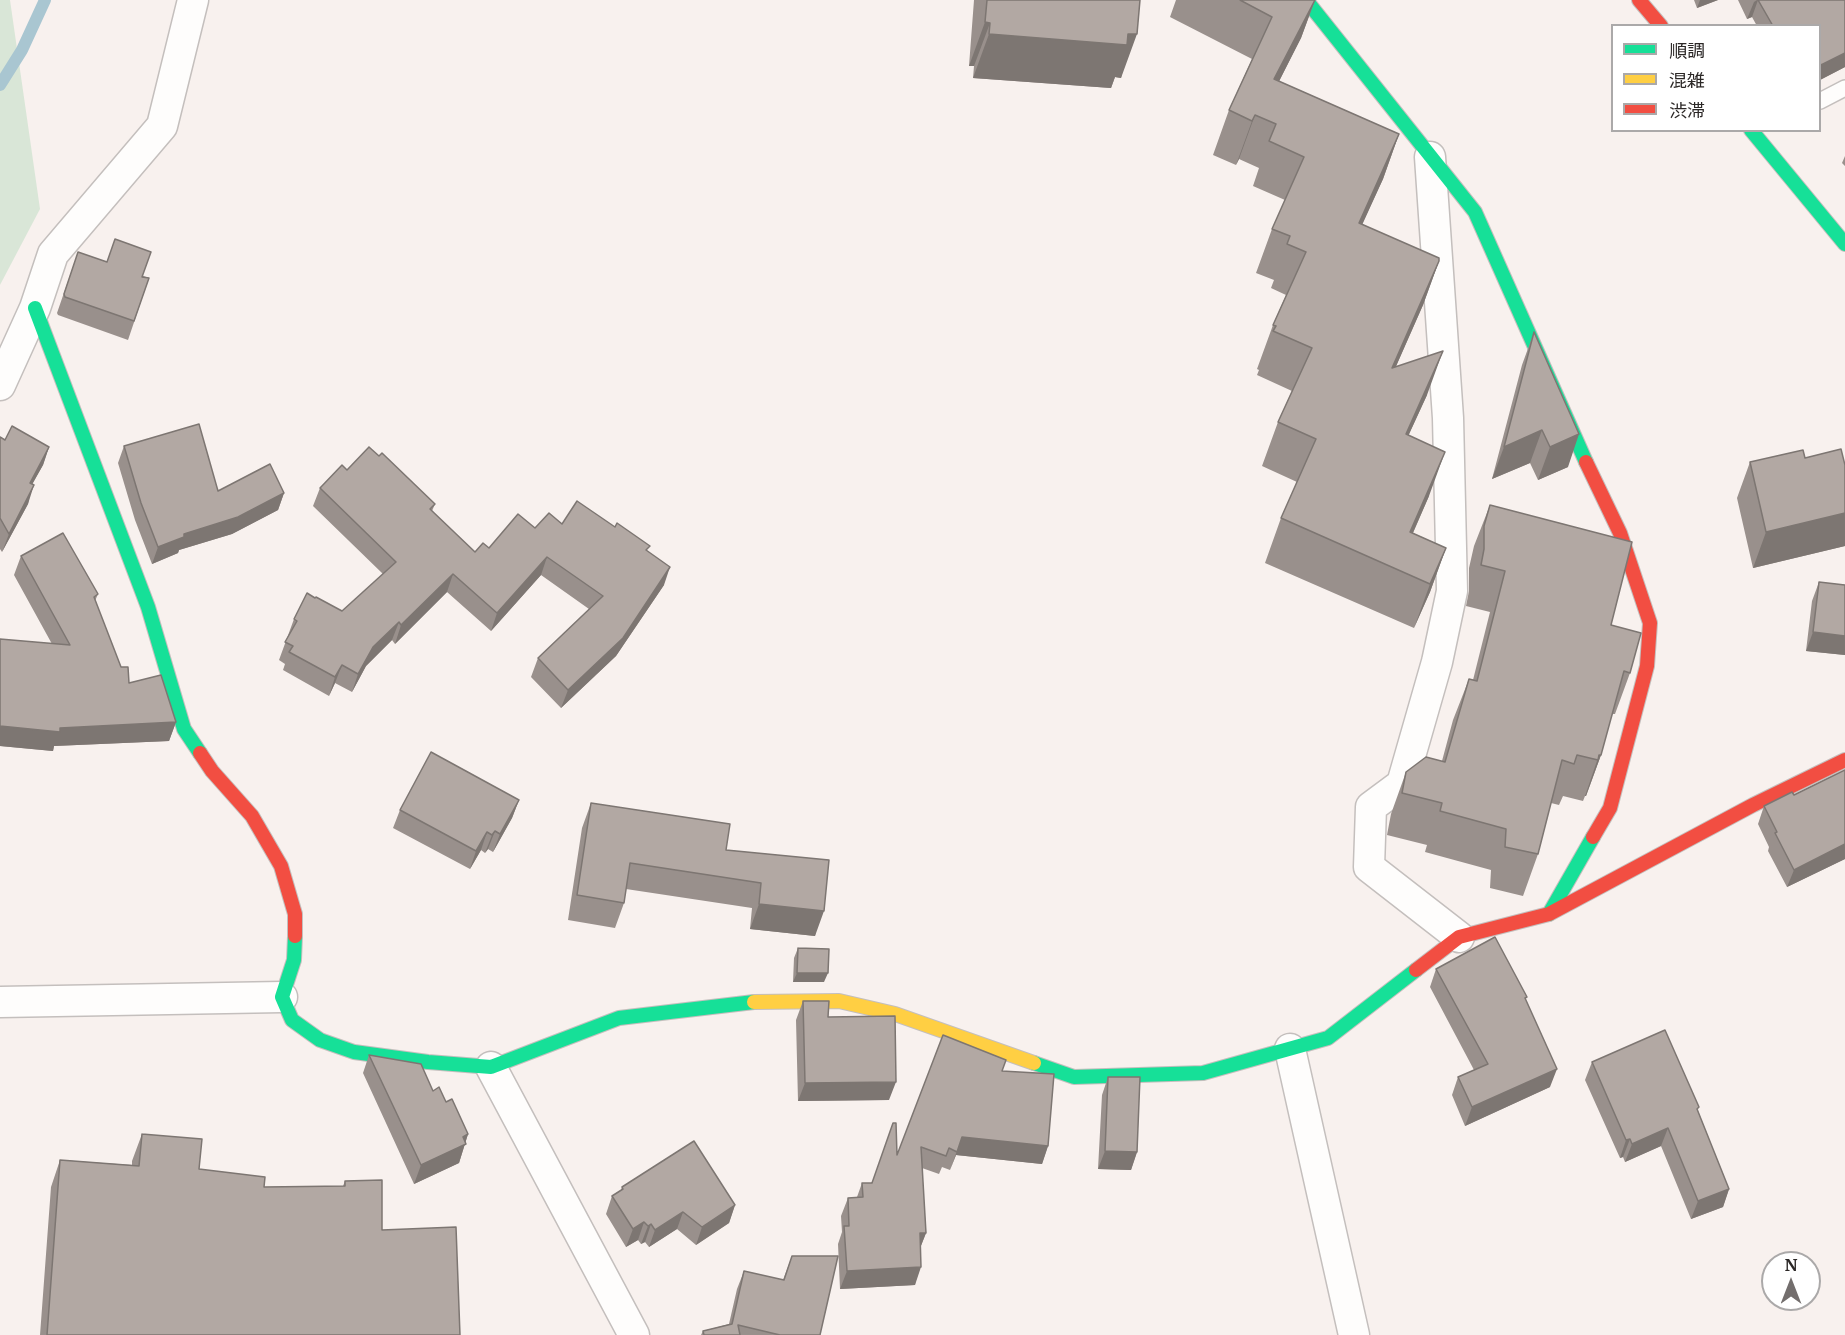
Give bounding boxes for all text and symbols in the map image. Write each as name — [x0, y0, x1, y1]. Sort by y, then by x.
legend — [1611, 24, 1821, 132]
text: 順調 — [1669, 39, 1705, 62]
text: 混雑 — [1669, 69, 1705, 92]
text: 渋滞 — [1669, 99, 1705, 122]
north arrow — [1761, 1251, 1821, 1311]
text: N — [1785, 1255, 1797, 1275]

